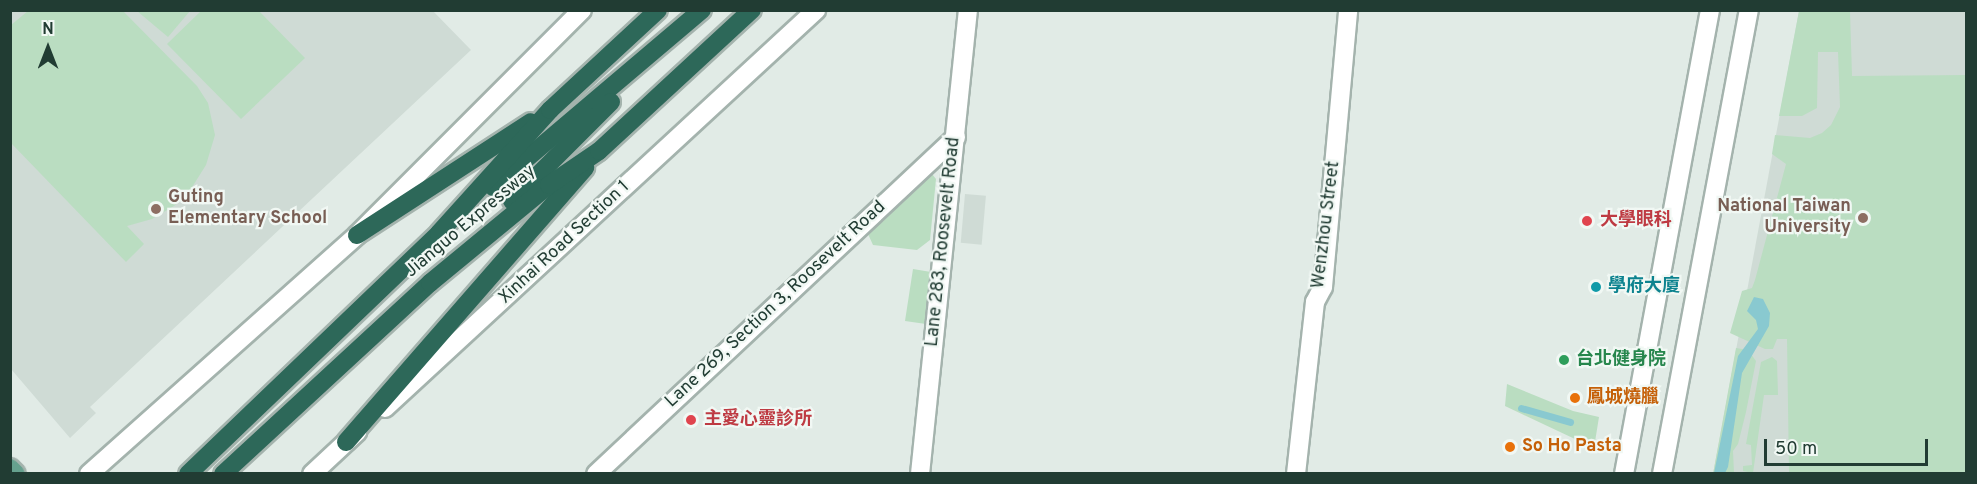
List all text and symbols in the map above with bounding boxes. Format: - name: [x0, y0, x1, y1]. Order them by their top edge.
- north arrow: [18, 18, 78, 78]
- text: N: [42, 20, 54, 40]
- street label: Lane 283, Roosevelt Road: [922, 136, 966, 348]
- street label: Wenzhou Street: [1308, 160, 1346, 290]
- street label: Jianguo Expressway: [401, 161, 541, 283]
- street label: Xinhai Road Section 1: [495, 177, 635, 309]
- place label: Guting Elementary School: [168, 188, 327, 230]
- street label: Lane 269, Section 3, Roosevelt Road: [661, 197, 891, 413]
- place label: National Taiwan University: [1717, 197, 1851, 240]
- marker: Guting Elementary School: [149, 202, 163, 216]
- place label: 大學眼科: [1600, 210, 1672, 232]
- marker: National Taiwan University: [1856, 211, 1870, 225]
- marker: 大學眼科: [1578, 212, 1596, 230]
- place label: 學府大廈: [1608, 276, 1680, 298]
- marker: 學府大廈: [1589, 280, 1603, 294]
- place label: 台北健身院: [1576, 349, 1666, 371]
- marker: 台北健身院: [1557, 353, 1571, 367]
- place label: 鳳城燒臘: [1587, 387, 1659, 409]
- marker: 鳳城燒臘: [1568, 391, 1582, 405]
- place label: 主愛心靈診所: [704, 409, 812, 431]
- marker: 主愛心靈診所: [682, 411, 700, 429]
- scale bar: [1767, 427, 1930, 465]
- place label: So Ho Pasta: [1522, 436, 1622, 458]
- text: 50 m: [1775, 438, 1817, 461]
- marker: So Ho Pasta: [1503, 440, 1517, 454]

